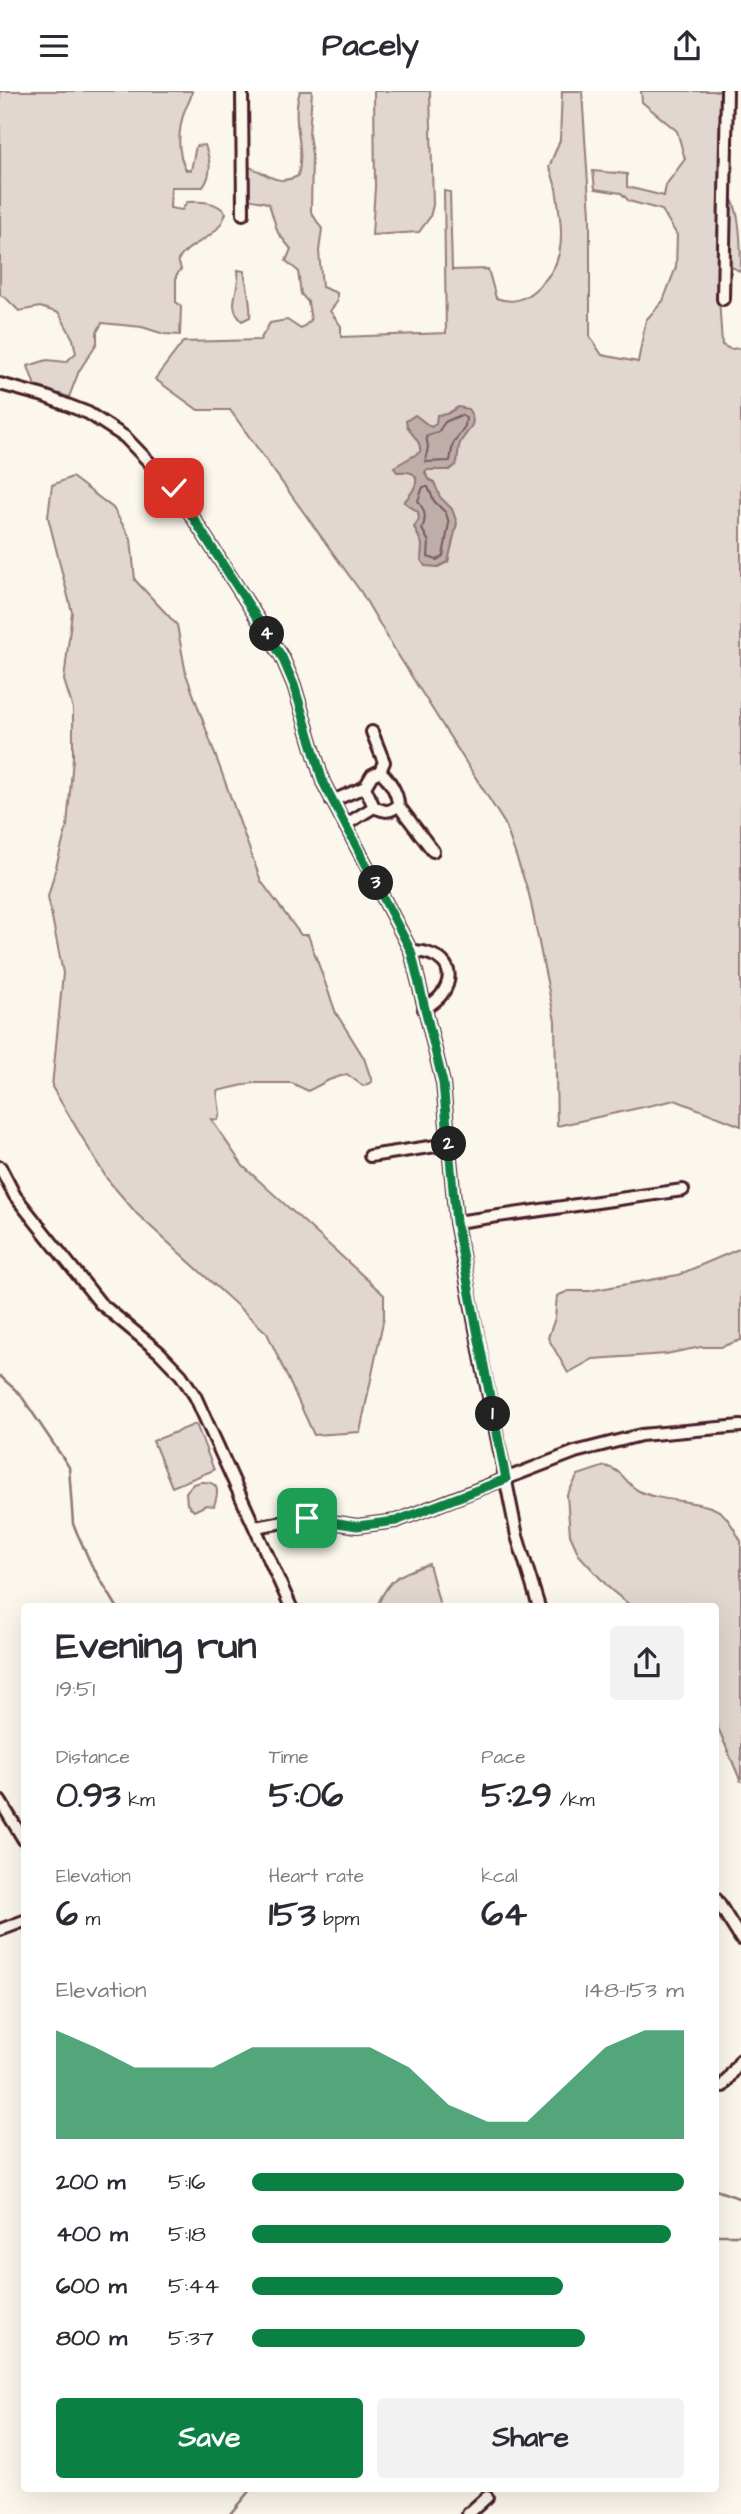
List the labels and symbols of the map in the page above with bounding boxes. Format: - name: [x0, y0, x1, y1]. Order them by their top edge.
- pin: [144, 458, 204, 518]
- pin: 4: [250, 617, 284, 651]
- pin: 3: [358, 865, 394, 901]
- pin: 2: [432, 1127, 466, 1161]
- pin: 1: [476, 1397, 510, 1431]
- pin: [277, 1488, 337, 1548]

